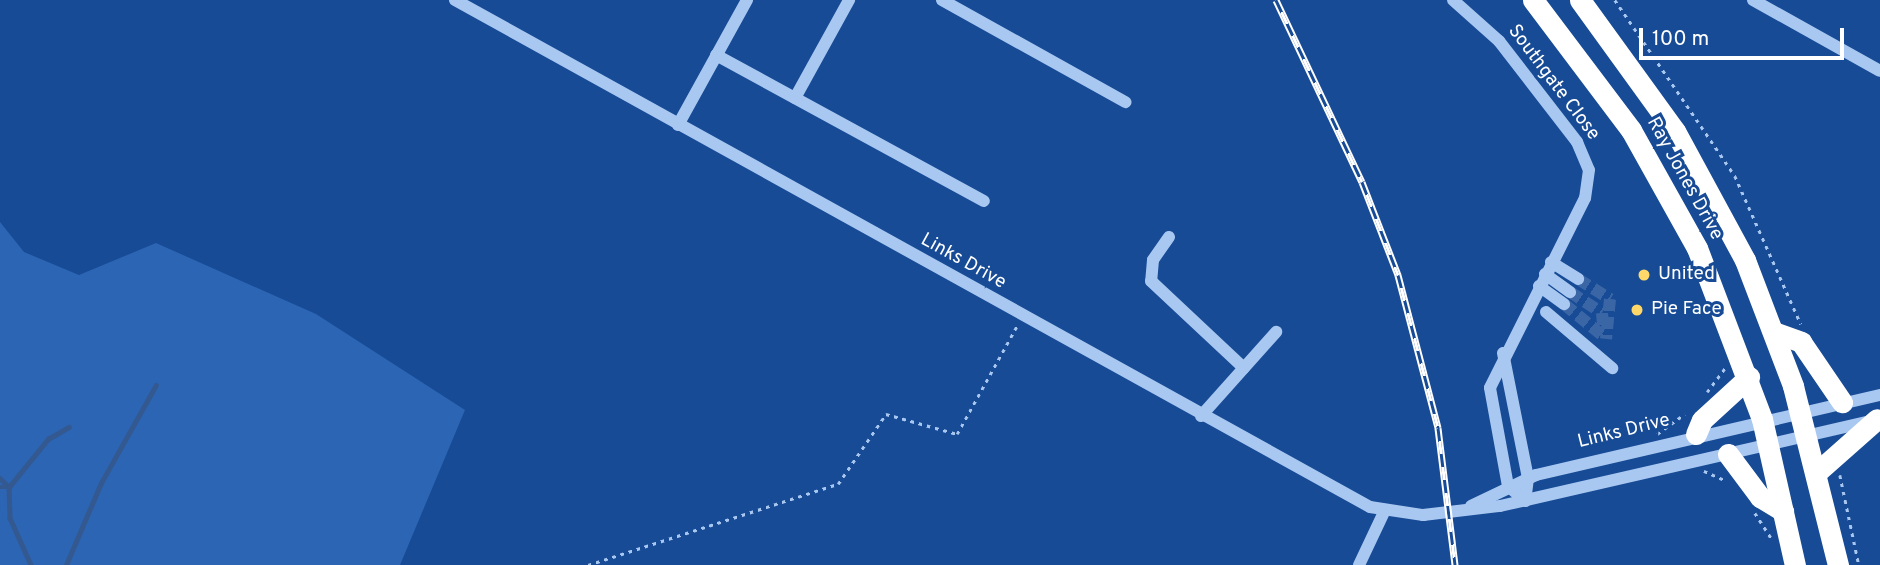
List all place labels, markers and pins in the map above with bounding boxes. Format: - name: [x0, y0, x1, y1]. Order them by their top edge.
- place label: United: [1658, 264, 1715, 286]
- marker: United: [1636, 267, 1652, 283]
- place label: Pie Face: [1651, 299, 1722, 321]
- marker: Pie Face: [1629, 302, 1645, 318]

